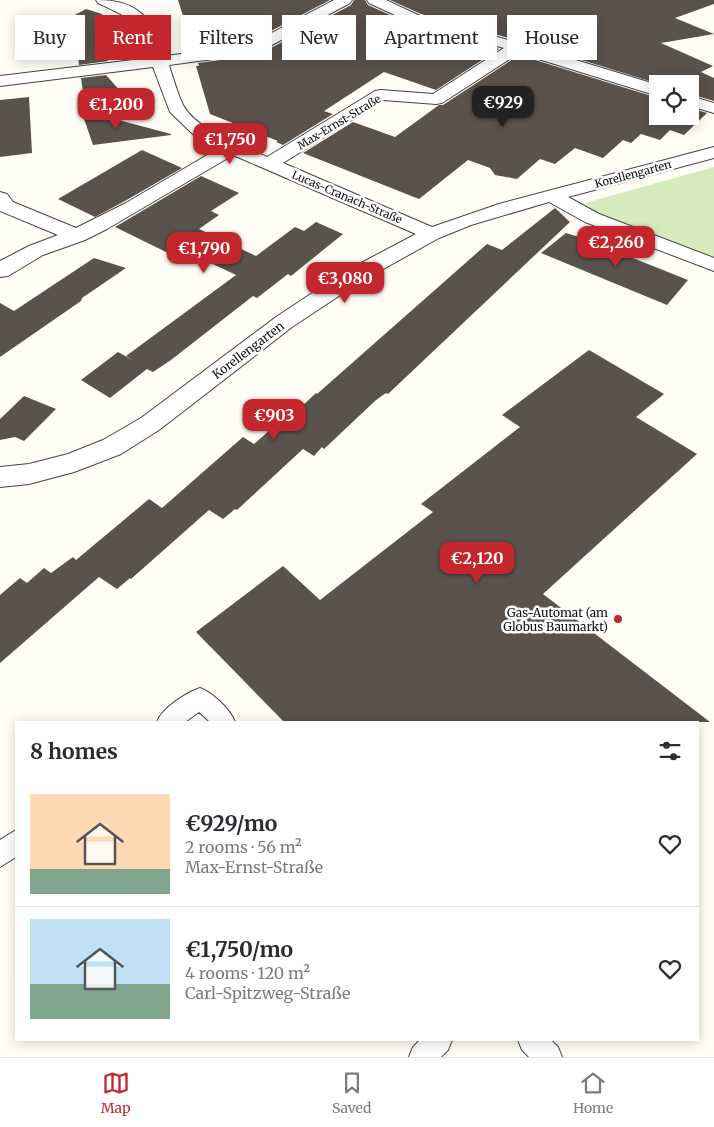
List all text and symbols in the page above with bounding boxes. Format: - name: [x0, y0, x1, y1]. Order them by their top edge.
- chip: Buy: [15, 15, 85, 60]
- chip: Rent: [95, 15, 171, 60]
- chip: Filters: [181, 15, 272, 60]
- chip: New: [282, 15, 356, 60]
- chip: Apartment: [366, 15, 497, 60]
- chip: House: [507, 15, 597, 60]
- map controls: [649, 75, 699, 125]
- button: locate: [649, 75, 699, 125]
- pin: €929: [473, 86, 533, 128]
- pin: €1,200: [75, 88, 157, 130]
- street label: Max-Ernst-Straße: [295, 91, 384, 152]
- text: €929: [483, 92, 523, 112]
- text: €1,200: [89, 94, 143, 114]
- pin: €1,750: [189, 122, 271, 165]
- text: €1,750: [204, 129, 256, 149]
- street label: Korellengarten: [593, 157, 674, 191]
- street label: Lucas-Cranach-Straße: [290, 167, 405, 227]
- pin: €2,260: [575, 226, 657, 268]
- pin: €1,790: [163, 232, 245, 274]
- text: €2,260: [588, 232, 644, 252]
- text: €1,790: [178, 238, 230, 258]
- pin: €3,080: [304, 262, 386, 304]
- text: €3,080: [317, 268, 373, 288]
- street label: Korellengarten: [209, 318, 287, 382]
- pin: €903: [244, 398, 304, 441]
- text: €903: [254, 405, 294, 425]
- pin: €2,120: [436, 542, 518, 584]
- text: €2,120: [451, 548, 503, 568]
- place label: Gas-Automat (am Globus Baumarkt): [503, 605, 608, 634]
- marker: Gas-Automat (am Globus Baumarkt): [612, 613, 624, 625]
- icon: filters: [656, 737, 684, 765]
- text: 8 homes: [30, 738, 118, 765]
- text: €929/mo: [185, 810, 277, 837]
- icon: home: [70, 814, 130, 874]
- icon: heart: [656, 830, 684, 858]
- text: 2 rooms · 56 m²: [185, 837, 302, 857]
- text: Max-Ernst-Straße: [185, 857, 323, 877]
- text: €1,750/mo: [185, 936, 293, 963]
- icon: home: [70, 939, 130, 999]
- icon: heart: [656, 955, 684, 983]
- text: 4 rooms · 120 m²: [185, 963, 310, 983]
- text: Carl-Spitzweg-Straße: [185, 983, 350, 1003]
- tab: Map: [101, 1069, 131, 1117]
- tab: Saved: [332, 1069, 372, 1117]
- tab: Home: [573, 1069, 613, 1117]

